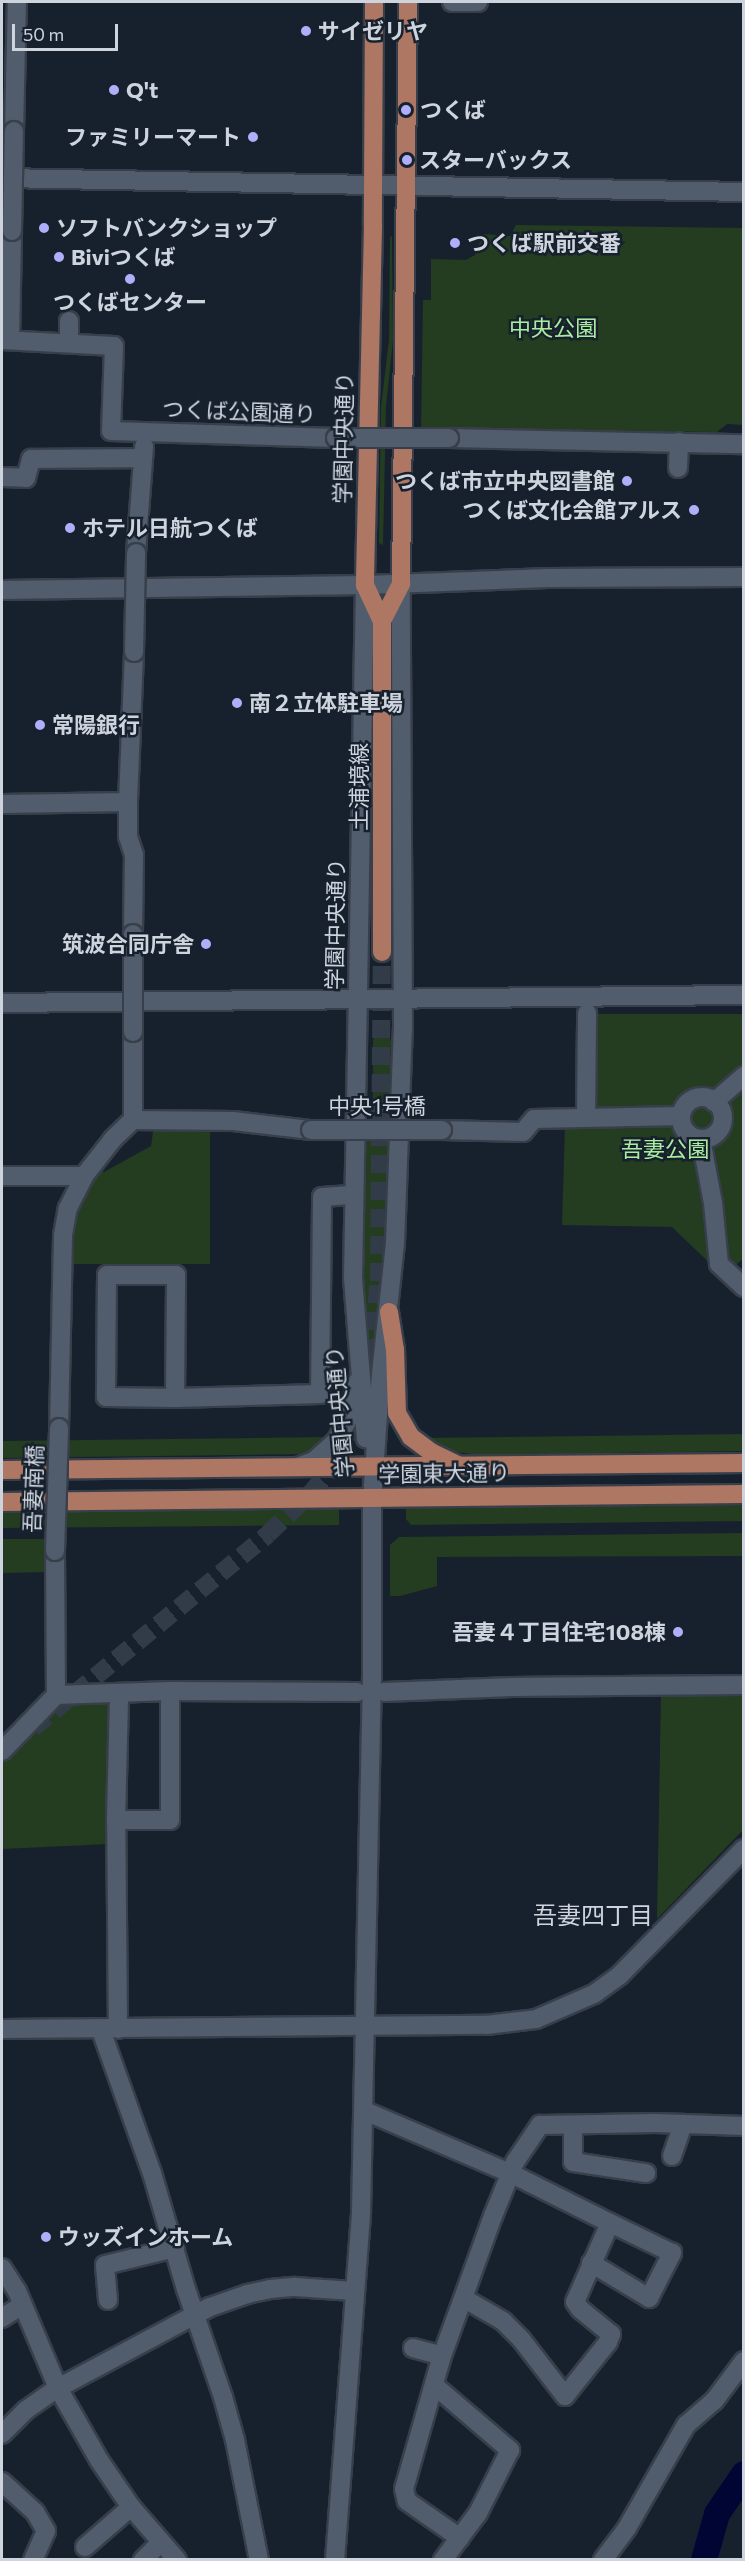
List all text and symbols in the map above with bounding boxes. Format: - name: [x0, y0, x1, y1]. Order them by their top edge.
- scale bar: [15, 12, 122, 50]
- place label: サイゼリヤ: [318, 18, 428, 44]
- text: 50 m: [23, 23, 64, 45]
- marker: サイゼリヤ: [299, 24, 313, 38]
- place label: Q't: [126, 77, 158, 103]
- marker: Q't: [107, 83, 121, 97]
- place label: つくば: [420, 97, 486, 123]
- marker: つくば: [397, 101, 415, 119]
- place label: ファミリーマート: [65, 124, 241, 150]
- marker: ファミリーマート: [246, 130, 260, 144]
- place label: スターバックス: [419, 147, 573, 173]
- marker: スターバックス: [400, 153, 414, 167]
- place label: ソフトバンクショップ: [56, 215, 276, 241]
- marker: ソフトバンクショップ: [37, 221, 51, 235]
- place label: つくば駅前交番: [467, 230, 621, 256]
- marker: つくば駅前交番: [448, 236, 462, 250]
- place label: Biviつくば: [71, 244, 176, 270]
- marker: Biviつくば: [52, 250, 66, 264]
- marker: つくばセンター: [123, 272, 137, 286]
- place label: つくばセンター: [53, 289, 207, 315]
- park label: 中央公園: [509, 315, 597, 341]
- street label: 学園中央通り: [329, 372, 357, 504]
- street label: つくば公園通り: [162, 395, 316, 427]
- place label: つくば市立中央図書館: [395, 468, 615, 494]
- marker: つくば市立中央図書館: [620, 474, 634, 488]
- place label: つくば文化会館アルス: [462, 497, 682, 523]
- marker: つくば文化会館アルス: [687, 503, 701, 517]
- place label: ホテル日航つくば: [82, 515, 258, 541]
- marker: ホテル日航つくば: [63, 521, 77, 535]
- place label: 南２立体駐車場: [249, 690, 403, 716]
- marker: 南２立体駐車場: [230, 696, 244, 710]
- place label: 常陽銀行: [52, 712, 140, 738]
- marker: 常陽銀行: [33, 718, 47, 732]
- street label: 土浦境線: [346, 743, 372, 831]
- street label: 学園中央通り: [321, 858, 349, 990]
- place label: 筑波合同庁舎: [62, 931, 194, 957]
- marker: 筑波合同庁舎: [199, 937, 213, 951]
- street label: 中央1号橋: [328, 1093, 426, 1119]
- park label: 吾妻公園: [621, 1136, 709, 1162]
- street label: 学園中央通り: [320, 1345, 358, 1479]
- street label: 吾妻南橋: [18, 1445, 48, 1533]
- street label: 学園東大通り: [378, 1459, 510, 1487]
- place label: 吾妻４丁目住宅108棟: [452, 1619, 666, 1645]
- marker: 吾妻４丁目住宅108棟: [671, 1625, 685, 1639]
- district label: 吾妻四丁目: [533, 1901, 653, 1929]
- place label: ウッズインホーム: [58, 2224, 234, 2250]
- marker: ウッズインホーム: [39, 2230, 53, 2244]

